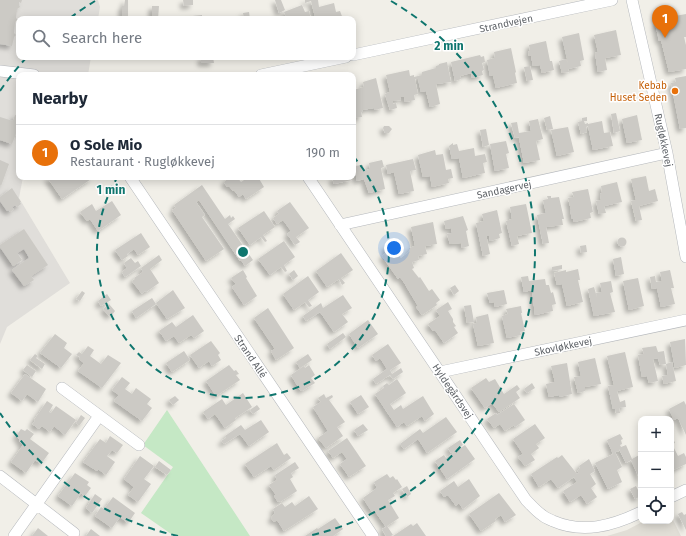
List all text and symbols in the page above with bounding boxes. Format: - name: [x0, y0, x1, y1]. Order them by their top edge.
- pin: 1: [652, 5, 678, 38]
- street label: Strandvejen: [478, 12, 534, 35]
- search box: [16, 16, 356, 60]
- icon: search: [30, 27, 52, 49]
- text: Search here: [62, 29, 142, 47]
- text: 2 min: [434, 39, 464, 53]
- place label: Kebab Huset Seden: [610, 80, 667, 104]
- marker: Kebab Huset Seden: [670, 86, 680, 96]
- text: Nearby: [32, 88, 87, 109]
- street label: Rugløkkevej: [651, 112, 675, 168]
- text: O Sole Mio: [70, 136, 142, 154]
- text: 1: [42, 145, 48, 160]
- text: 190 m: [306, 145, 340, 160]
- text: Restaurant · Rugløkkevej: [70, 154, 215, 169]
- street label: Sandagervej: [476, 178, 533, 202]
- text: 1 min: [97, 183, 125, 197]
- your location: [384, 238, 404, 258]
- centre of rings: [236, 245, 250, 259]
- street label: Strand Allé: [231, 333, 269, 380]
- street label: Skovløkkevej: [533, 335, 593, 359]
- street label: Hyldegårdsvej: [429, 361, 476, 421]
- map controls: [638, 416, 674, 524]
- button: +: [638, 416, 674, 452]
- button: −: [638, 452, 674, 488]
- button: locate: [638, 488, 674, 524]

